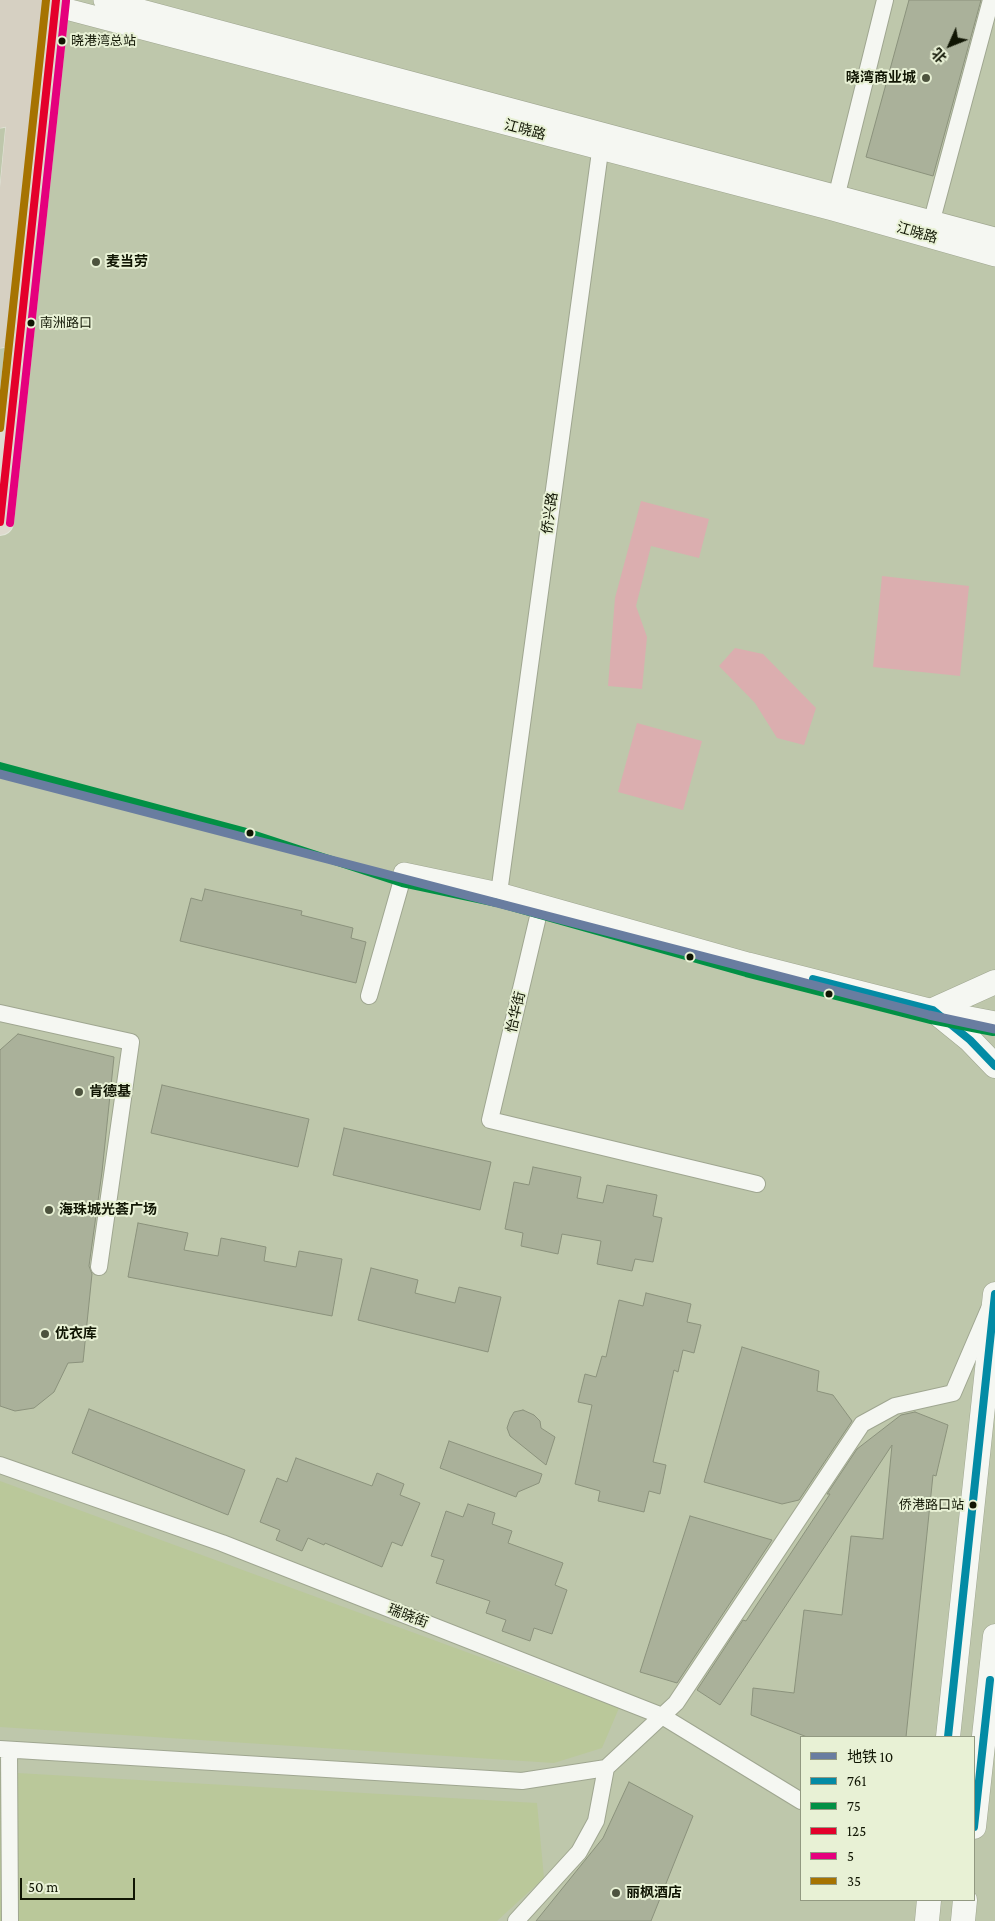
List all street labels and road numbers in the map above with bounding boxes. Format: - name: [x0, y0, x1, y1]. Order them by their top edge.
- street label: 江晓路: [503, 116, 547, 144]
- street label: 江晓路: [894, 219, 940, 247]
- street label: 侨兴路: [539, 491, 561, 535]
- street label: 怡华街: [503, 990, 529, 1034]
- street label: 瑞晓街: [385, 1601, 431, 1631]

